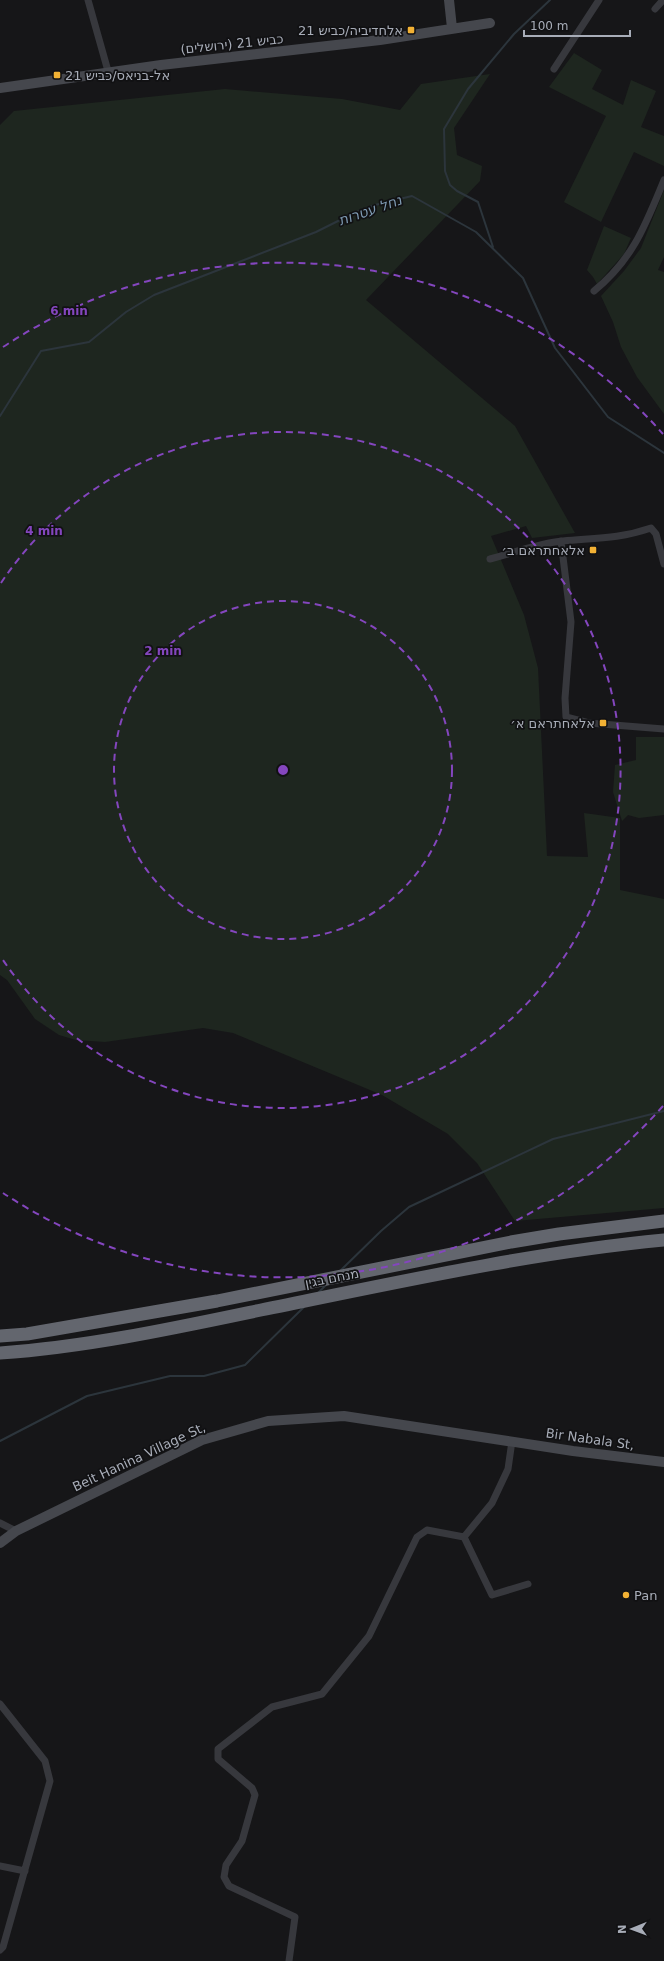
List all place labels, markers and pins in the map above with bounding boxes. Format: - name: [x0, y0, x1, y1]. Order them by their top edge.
- place label: אלחדיביה/כביש 21: [298, 23, 403, 38]
- marker: אלחדיביה/כביש 21: [406, 25, 416, 35]
- place label: אל-בניאס/כביש 21: [65, 68, 170, 83]
- marker: אל-בניאס/כביש 21: [52, 70, 62, 80]
- place label: אלאחתראם ב׳: [501, 543, 585, 558]
- marker: אלאחתראם ב׳: [588, 545, 598, 555]
- place label: אלאחתראם א׳: [510, 716, 595, 731]
- marker: אלאחתראם א׳: [598, 718, 608, 728]
- centre of rings: [276, 763, 290, 777]
- place label: Pan: [634, 1588, 657, 1603]
- marker: Pan: [621, 1590, 631, 1600]

